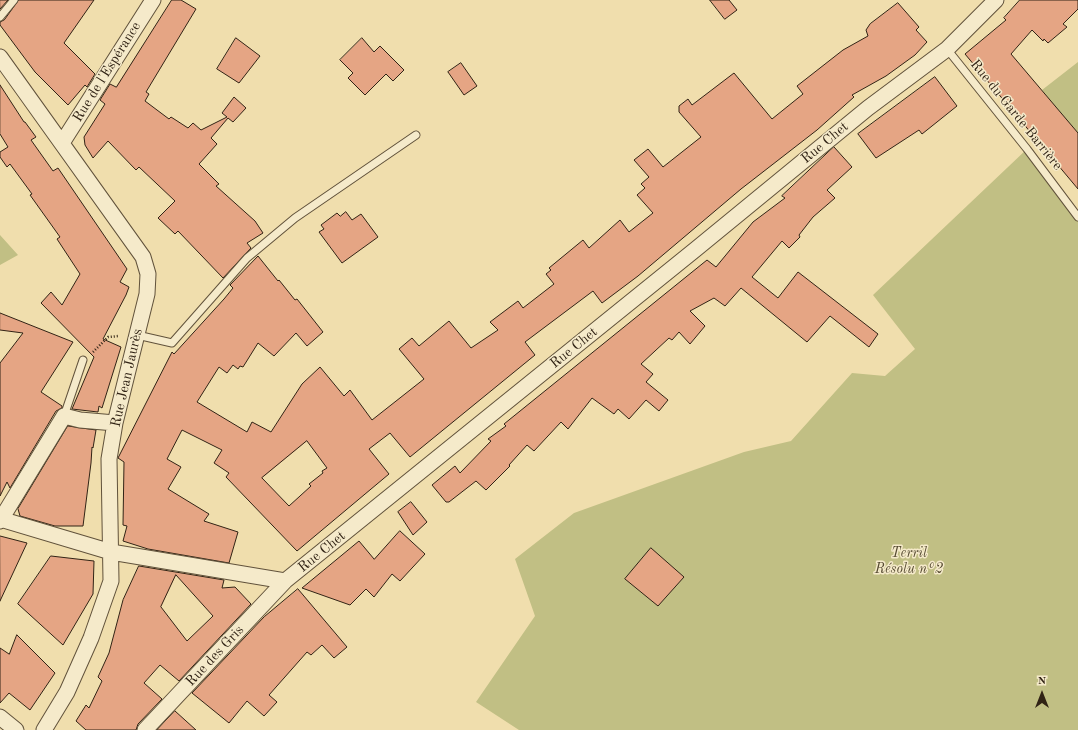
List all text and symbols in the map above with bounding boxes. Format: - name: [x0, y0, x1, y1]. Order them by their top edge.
- street label: Rue de l'Espérance: [69, 19, 145, 125]
- street label: Rue du Garde Barrière: [966, 56, 1066, 174]
- street label: Rue Chet: [798, 119, 852, 167]
- street label: Rue Chet: [547, 324, 601, 372]
- street label: Rue Jean Jaurès: [108, 327, 146, 429]
- street label: Rue Chet: [295, 528, 349, 576]
- park label: Terril Résolu n°2: [875, 545, 943, 578]
- street label: Rue des Gris: [183, 622, 247, 690]
- north arrow: [1022, 674, 1062, 714]
- text: N: [1038, 676, 1046, 687]

